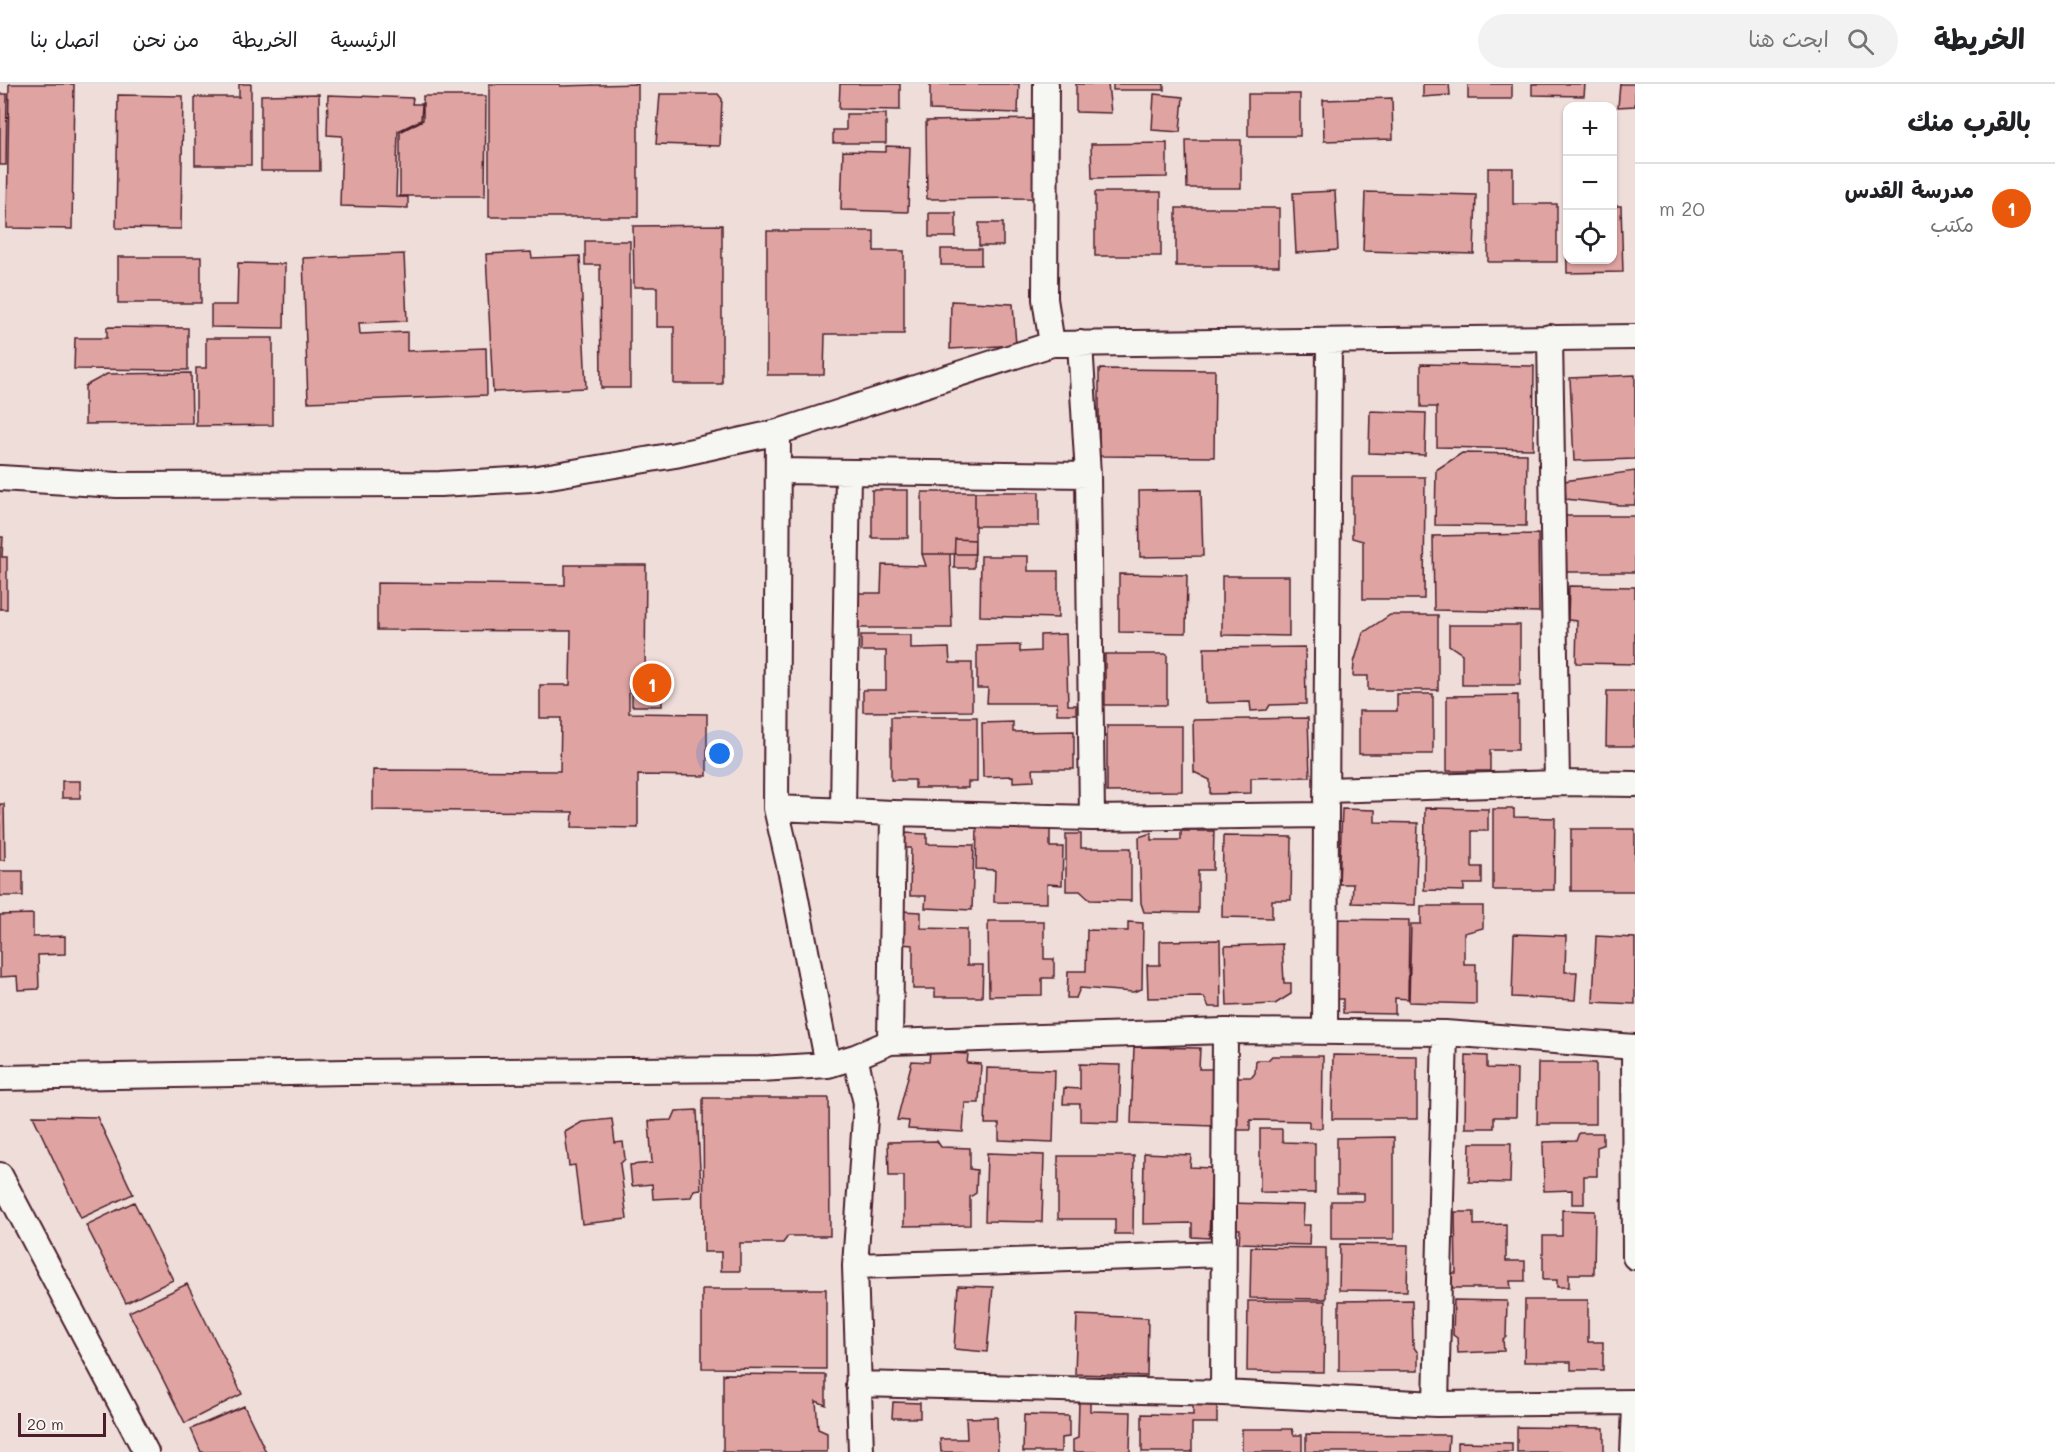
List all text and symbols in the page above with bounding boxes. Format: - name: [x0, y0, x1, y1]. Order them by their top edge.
- search box: [1478, 14, 1898, 68]
- text: الخريطة: [1934, 20, 2025, 56]
- text: ابحث هنا: [1748, 24, 1829, 53]
- text: اتصل بنا: [30, 25, 100, 52]
- text: من نحن: [133, 25, 199, 52]
- text: الخريطة: [232, 25, 298, 52]
- text: الرئيسية: [331, 25, 397, 52]
- icon: search: [1844, 25, 1877, 58]
- map controls: [1563, 102, 1617, 264]
- button: +: [1563, 102, 1617, 156]
- text: بالقرب منك: [1908, 104, 2031, 138]
- button: −: [1563, 156, 1617, 210]
- text: مدرسة القدس: [1845, 175, 1974, 204]
- text: 20 m: [1659, 195, 1705, 221]
- text: 1: [2007, 195, 2016, 221]
- button: locate: [1563, 210, 1617, 264]
- text: مكتب: [1930, 211, 1974, 237]
- pin: 1: [632, 660, 672, 706]
- your location: [705, 739, 734, 768]
- scale bar: [18, 1410, 106, 1438]
- text: 20 m: [27, 1413, 64, 1434]

